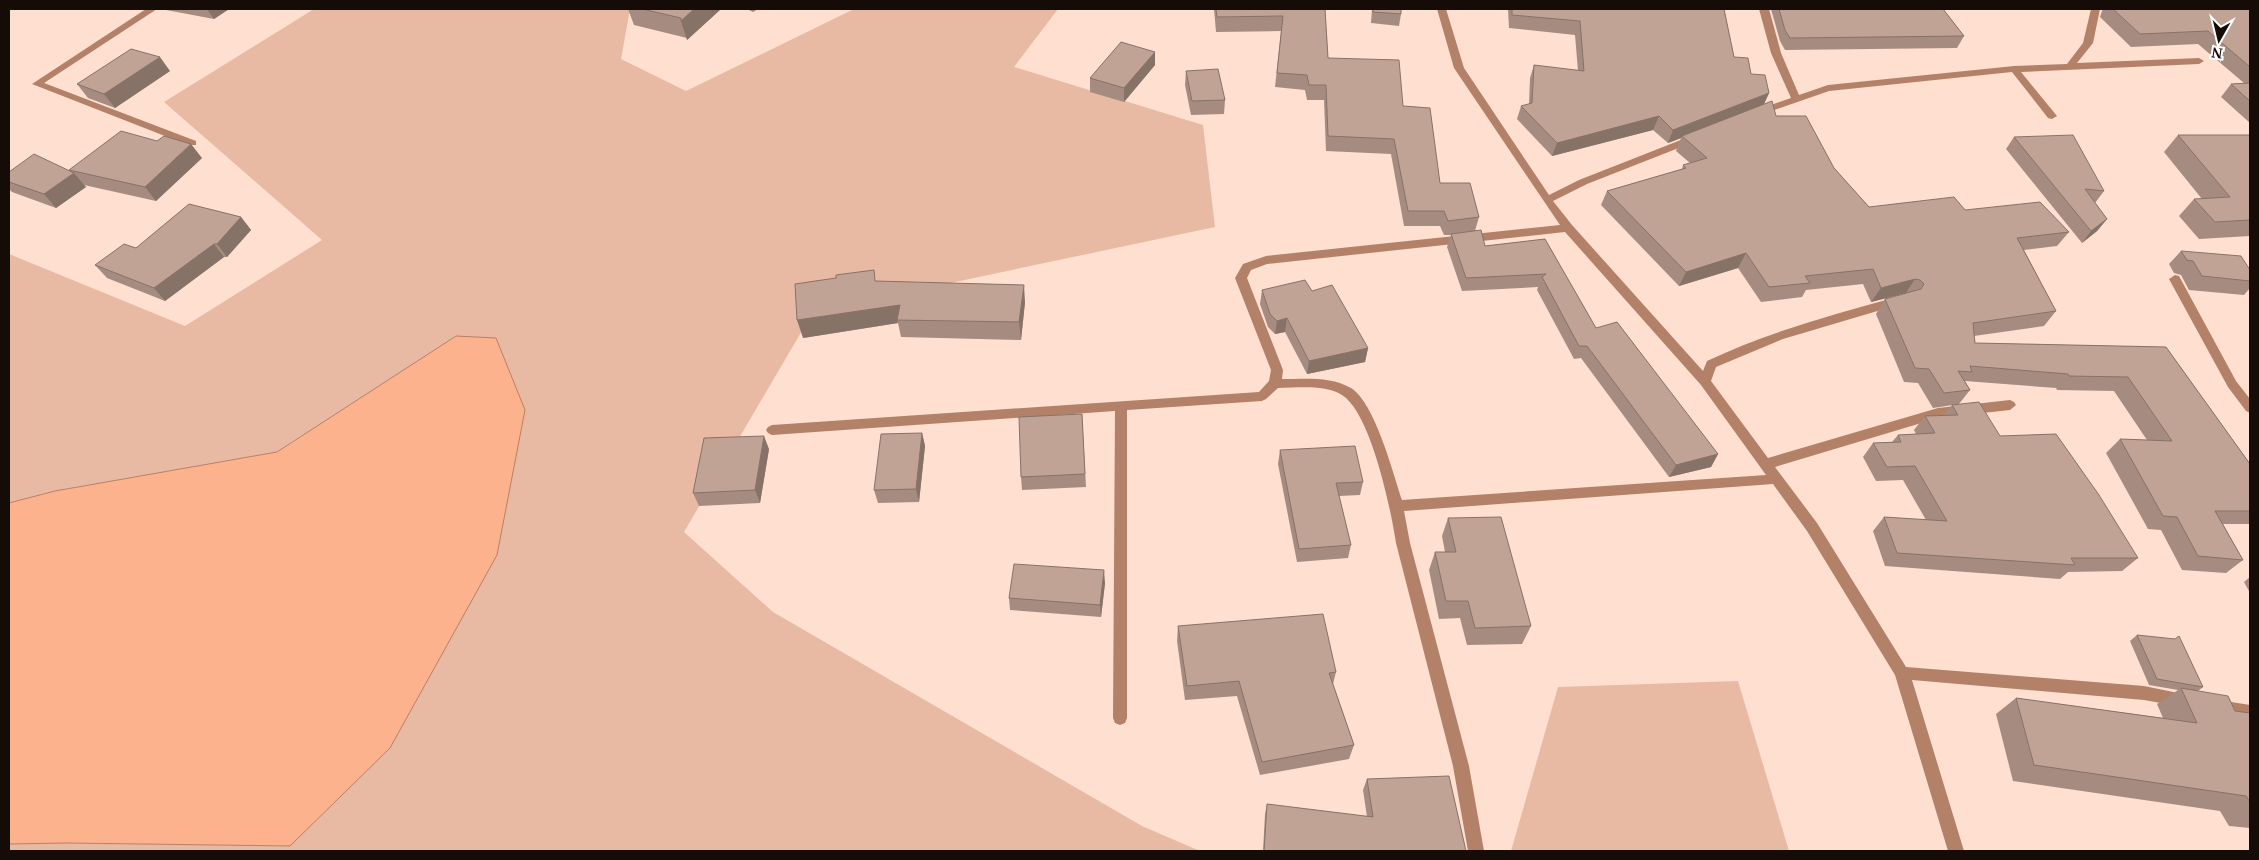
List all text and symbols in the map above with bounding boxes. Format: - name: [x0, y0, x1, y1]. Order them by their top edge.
- north arrow: [2194, 15, 2244, 65]
- text: N: [2210, 43, 2224, 64]

